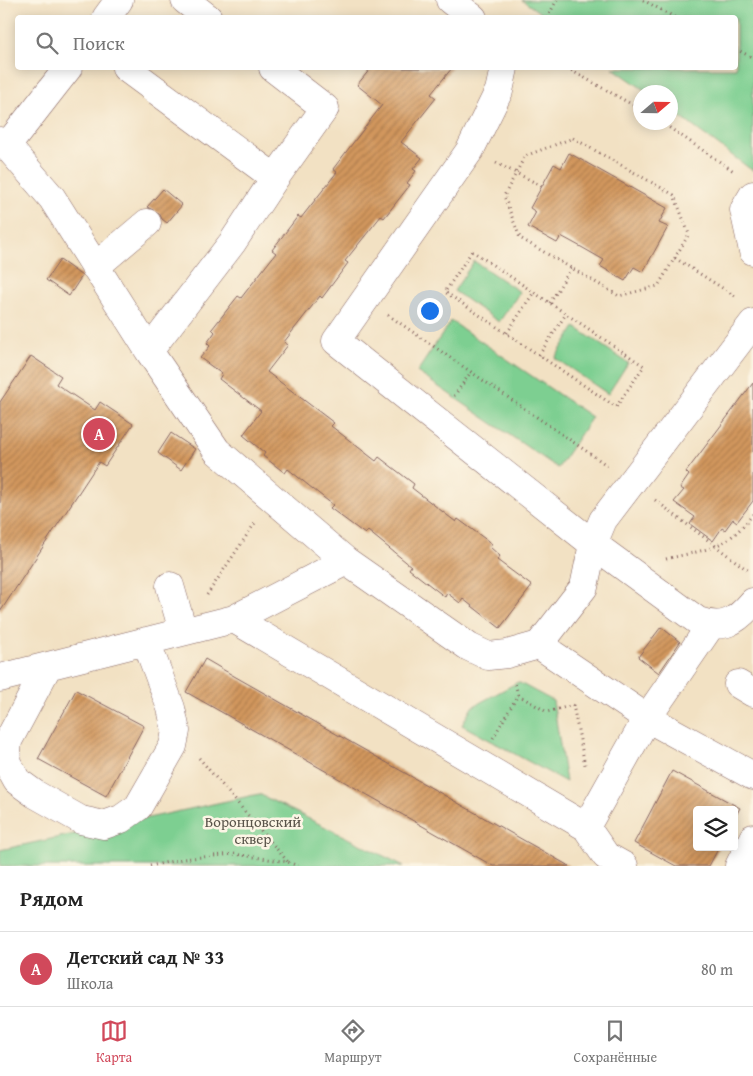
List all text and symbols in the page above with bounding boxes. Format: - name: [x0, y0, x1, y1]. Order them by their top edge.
- search box: [15, 15, 738, 70]
- icon: search: [33, 29, 61, 57]
- text: Поиск: [73, 29, 125, 57]
- north arrow: [633, 85, 678, 130]
- your location: [417, 298, 443, 324]
- pin: A: [83, 415, 115, 453]
- map controls: [693, 806, 738, 851]
- button: layers: [693, 806, 738, 851]
- park label: Воронцовский сквер: [205, 811, 301, 849]
- text: Рядом: [20, 883, 83, 914]
- text: Детский сад № 33: [67, 943, 224, 971]
- text: A: [31, 957, 41, 981]
- text: 80 m: [701, 957, 733, 981]
- text: Школа: [67, 971, 113, 995]
- tab: Карта: [96, 1017, 132, 1067]
- tab: Маршрут: [324, 1017, 382, 1067]
- tab: Сохранённые: [574, 1017, 657, 1067]

